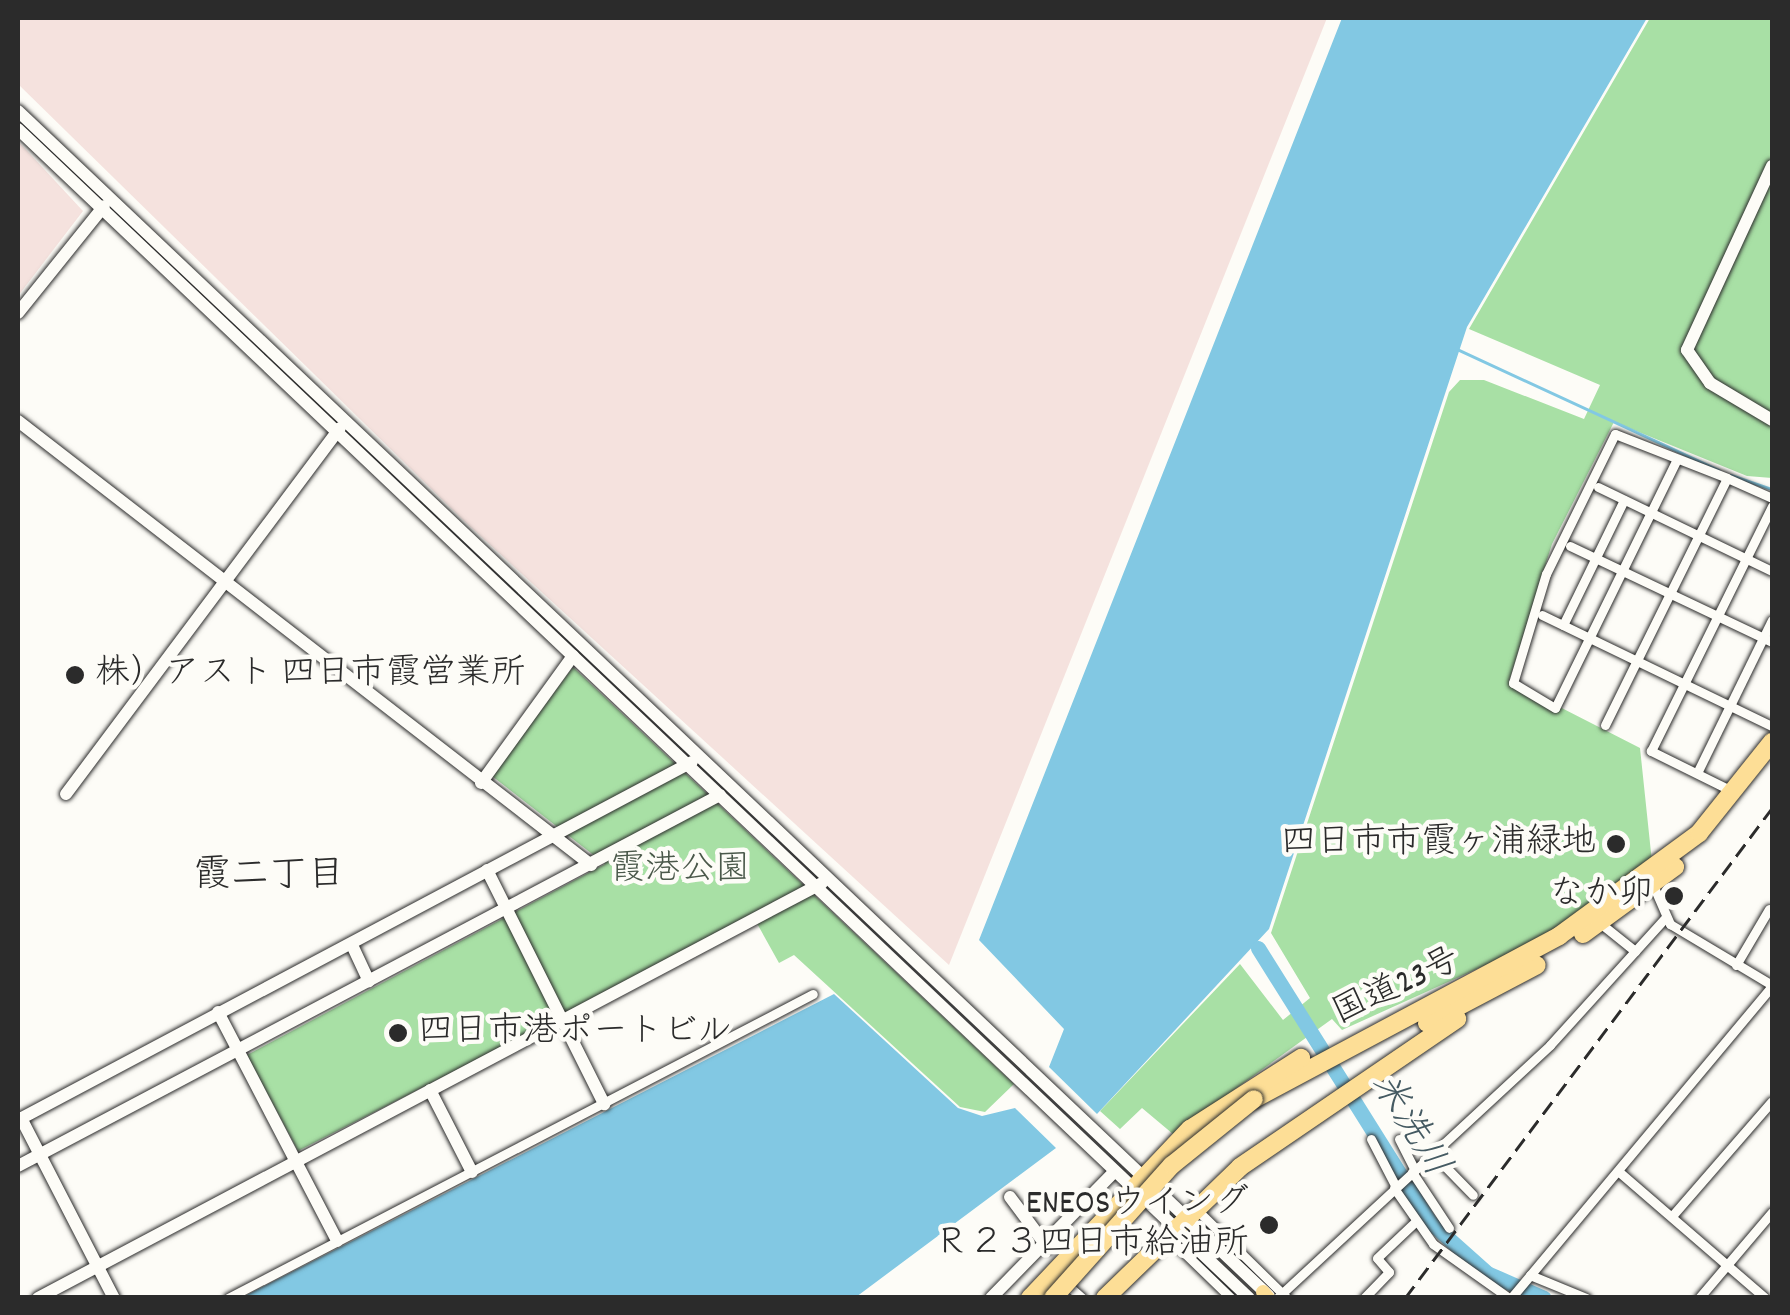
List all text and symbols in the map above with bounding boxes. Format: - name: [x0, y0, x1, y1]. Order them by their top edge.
- place label: 株）アスト 四日市霞営業所: [95, 654, 523, 696]
- marker: 株）アスト 四日市霞営業所: [64, 664, 86, 686]
- place label: 四日市市霞ヶ浦緑地: [1281, 823, 1596, 865]
- marker: 四日市市霞ヶ浦緑地: [1605, 833, 1627, 855]
- park label: 霞港公園: [610, 850, 750, 892]
- district label: 霞二丁目: [193, 855, 345, 901]
- place label: なか卯: [1549, 875, 1654, 917]
- marker: なか卯: [1663, 885, 1685, 907]
- street label: 国道23号: [1327, 940, 1467, 1036]
- place label: 四日市港ポートビル: [418, 1012, 733, 1054]
- marker: 四日市港ポートビル: [387, 1022, 409, 1044]
- water label: 米洗川: [1358, 1066, 1458, 1186]
- place label: ENEOSウイング Ｒ２３四日市給油所: [934, 1184, 1249, 1266]
- marker: ENEOSウイング Ｒ２３四日市給油所: [1258, 1214, 1280, 1236]

